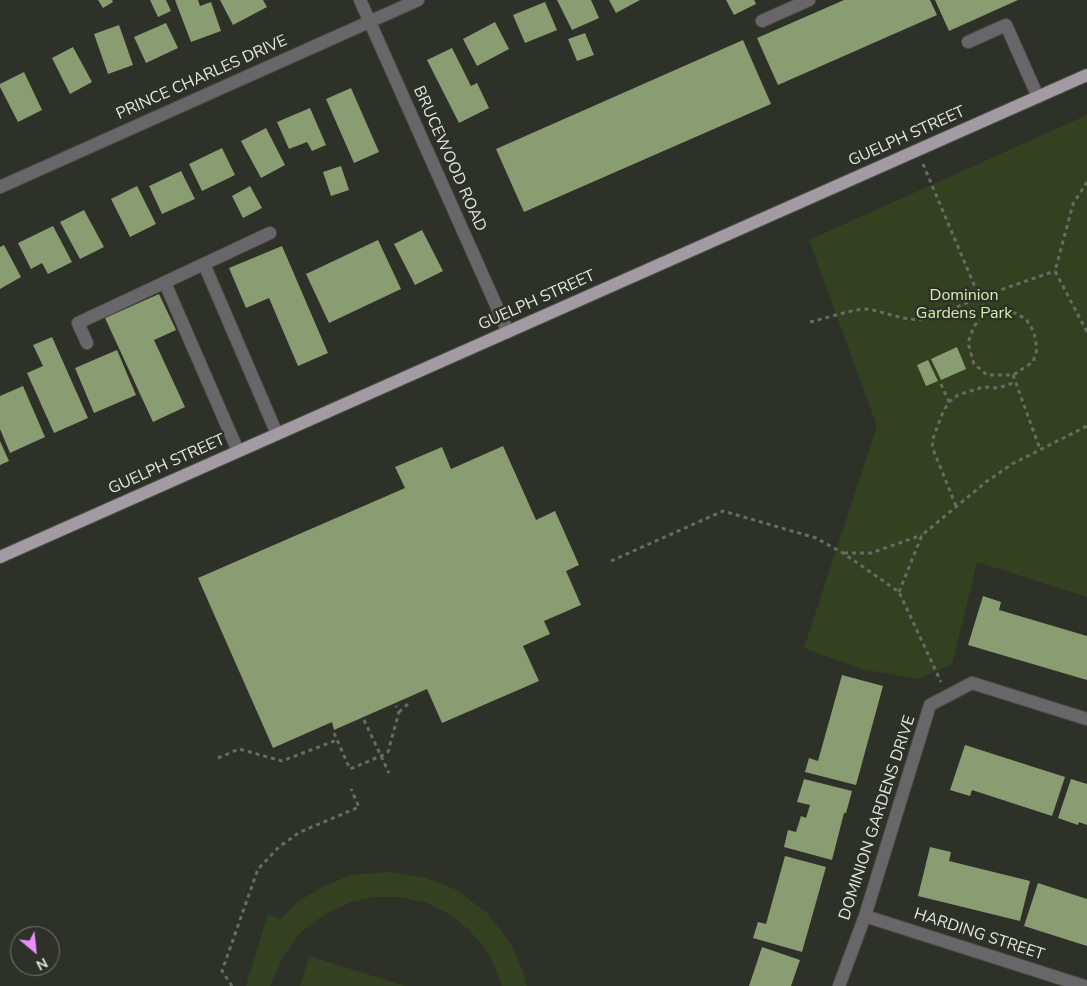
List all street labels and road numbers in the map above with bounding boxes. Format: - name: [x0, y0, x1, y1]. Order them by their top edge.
- street label: PRINCE CHARLES DRIVE: [114, 32, 290, 124]
- street label: BRUCEWOOD ROAD: [408, 83, 490, 235]
- street label: GUELPH STREET: [846, 103, 968, 171]
- street label: GUELPH STREET: [476, 267, 598, 335]
- street label: GUELPH STREET: [106, 431, 228, 499]
- street label: DOMINION GARDENS DRIVE: [836, 713, 920, 923]
- street label: HARDING STREET: [911, 905, 1047, 965]

